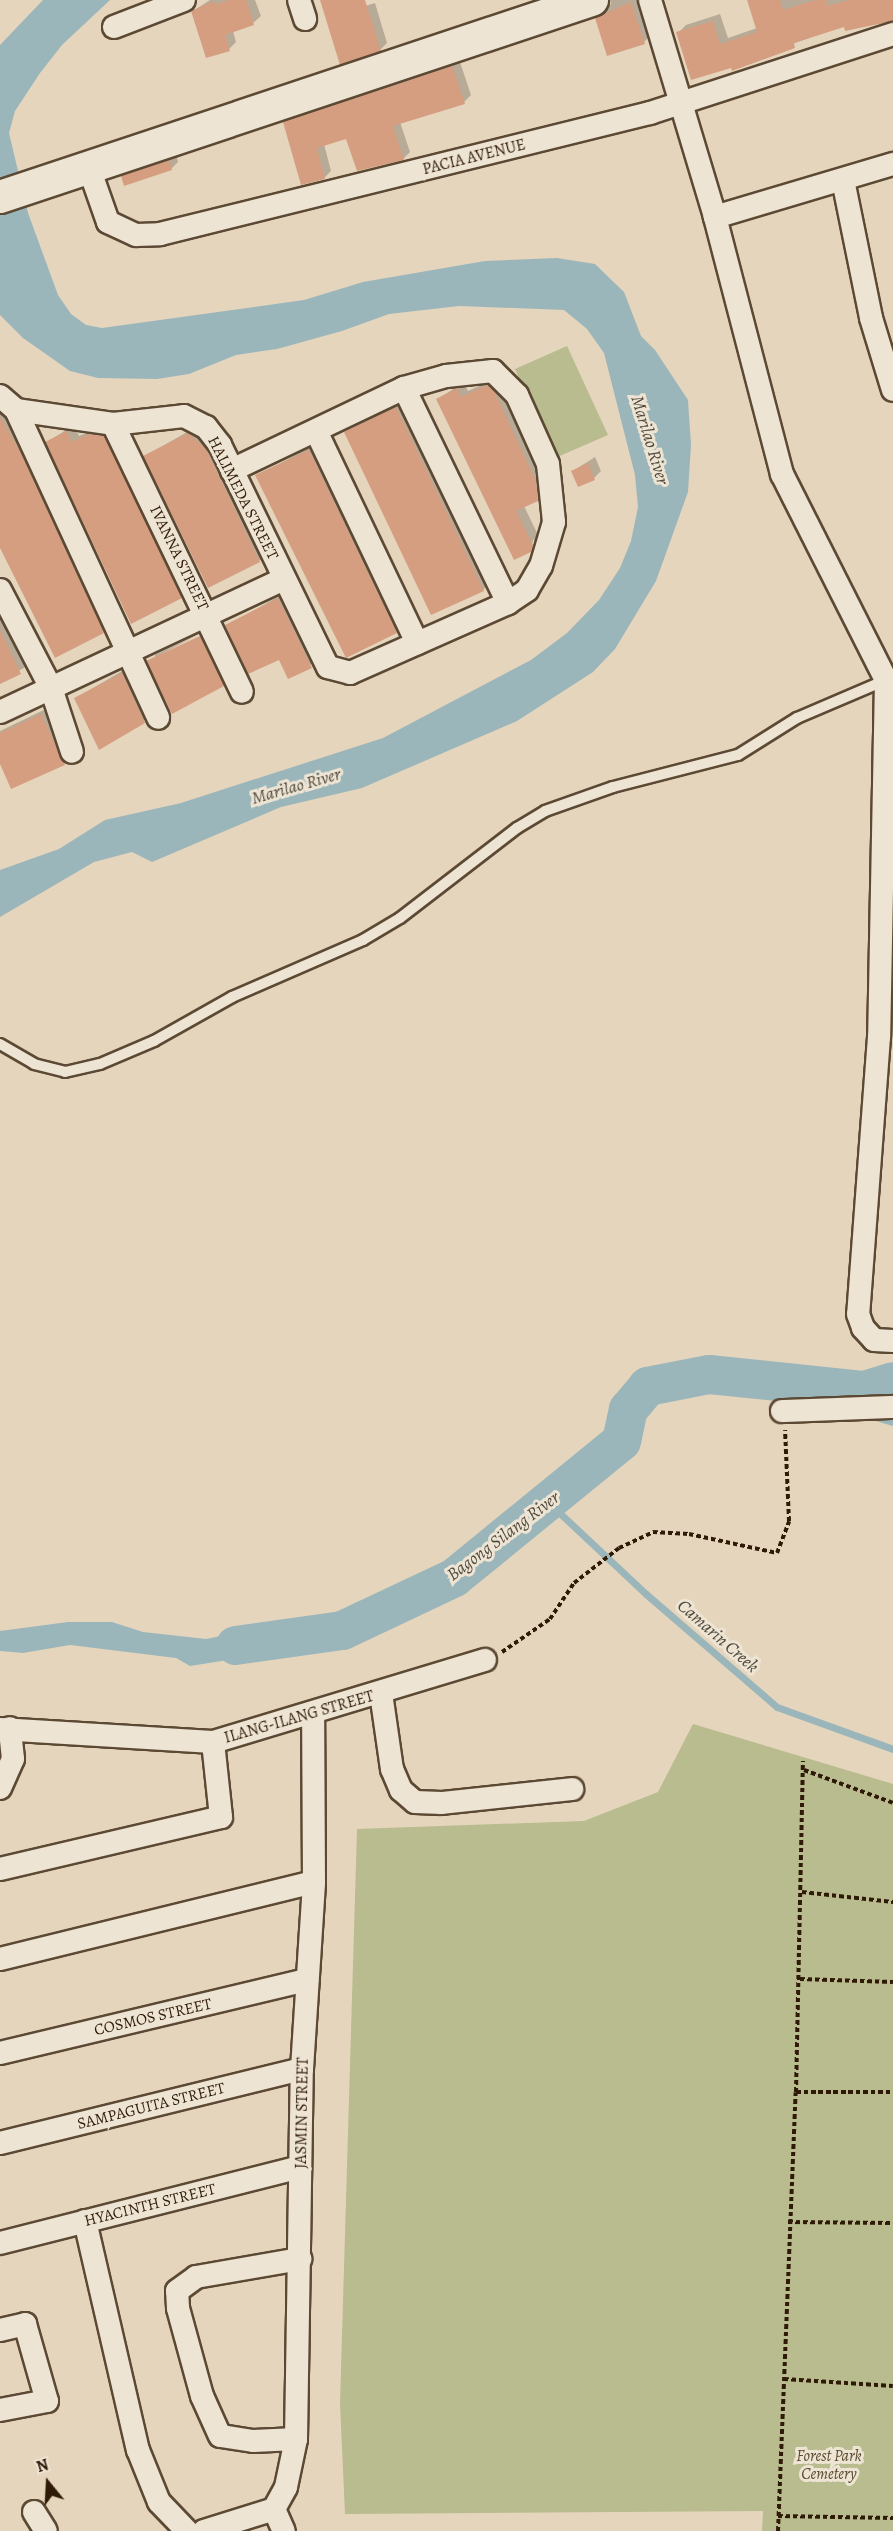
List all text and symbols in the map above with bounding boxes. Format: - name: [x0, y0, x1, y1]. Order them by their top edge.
- street label: PACIA AVENUE: [421, 135, 527, 179]
- water label: Marilao River: [626, 393, 674, 487]
- street label: HALIMEDA STREET: [204, 433, 282, 563]
- street label: IVANNA STREET: [145, 502, 213, 614]
- water label: Marilao River: [249, 763, 343, 809]
- water label: Bagong Silang River: [443, 1487, 563, 1585]
- water label: Camarin Creek: [673, 1595, 763, 1677]
- street label: ILANG-ILANG STREET: [222, 1686, 376, 1748]
- street label: COSMOS STREET: [92, 1994, 214, 2040]
- street label: JASMIN STREET: [291, 2057, 313, 2169]
- street label: SAMPAGUITA STREET: [75, 2078, 227, 2134]
- street label: HYACINTH STREET: [82, 2179, 218, 2231]
- park label: Forest Park Cemetery: [796, 2446, 862, 2484]
- north arrow: [18, 2453, 78, 2513]
- text: N: [33, 2454, 51, 2478]

